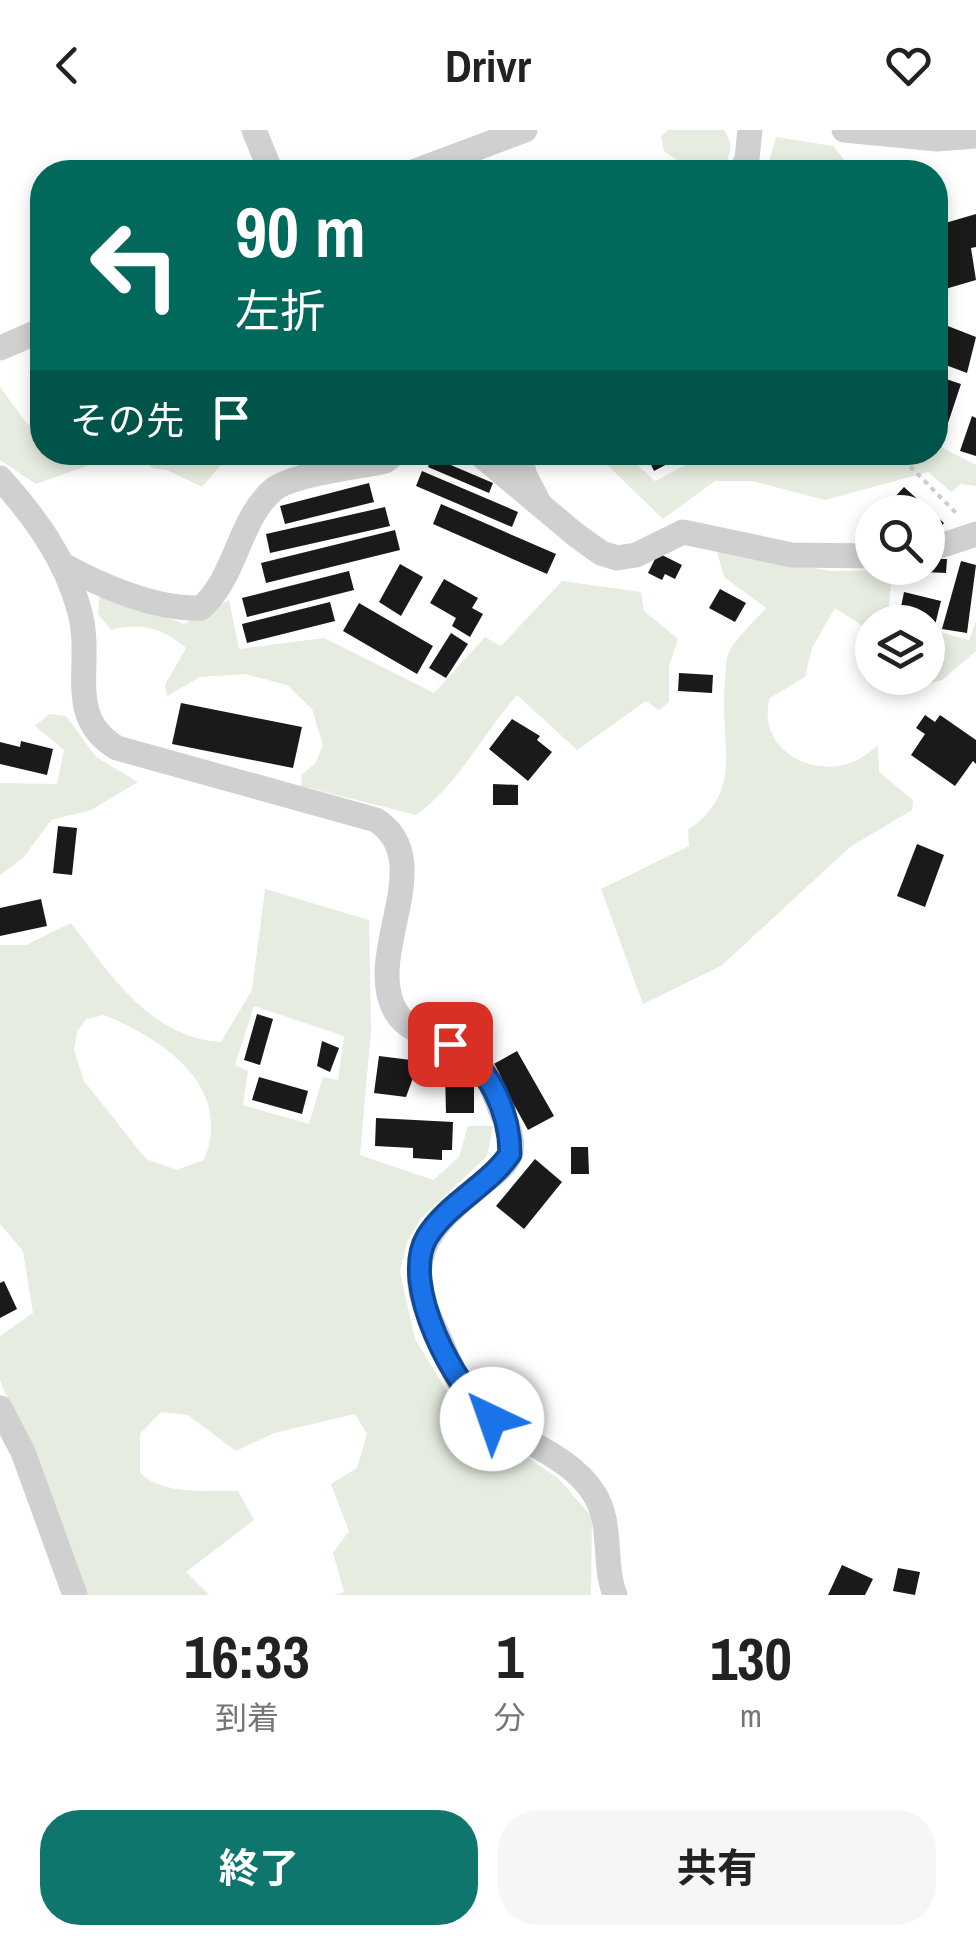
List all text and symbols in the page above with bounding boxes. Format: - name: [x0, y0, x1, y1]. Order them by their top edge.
- text: Drivr: [445, 35, 531, 96]
- icon: back: [40, 38, 95, 93]
- icon: heart: [881, 38, 936, 93]
- text: 90 m: [235, 185, 366, 279]
- icon: left: [70, 200, 200, 330]
- text: 左折: [235, 280, 325, 341]
- icon: arrive: [204, 390, 259, 445]
- text: その先: [70, 395, 184, 446]
- map controls: [855, 495, 945, 695]
- button: search: [855, 495, 945, 585]
- button: layers: [855, 605, 945, 695]
- pin: [408, 1002, 493, 1087]
- icon: arrive: [423, 1017, 478, 1072]
- position arrow: [440, 1367, 544, 1471]
- text: 16:33: [184, 1616, 310, 1697]
- text: 1: [496, 1616, 524, 1697]
- text: 130: [710, 1618, 792, 1699]
- text: m: [740, 1694, 762, 1737]
- text: 到着: [215, 1696, 279, 1739]
- text: 分: [494, 1696, 526, 1739]
- button: 終了: [40, 1810, 478, 1925]
- button: 共有: [498, 1810, 936, 1925]

